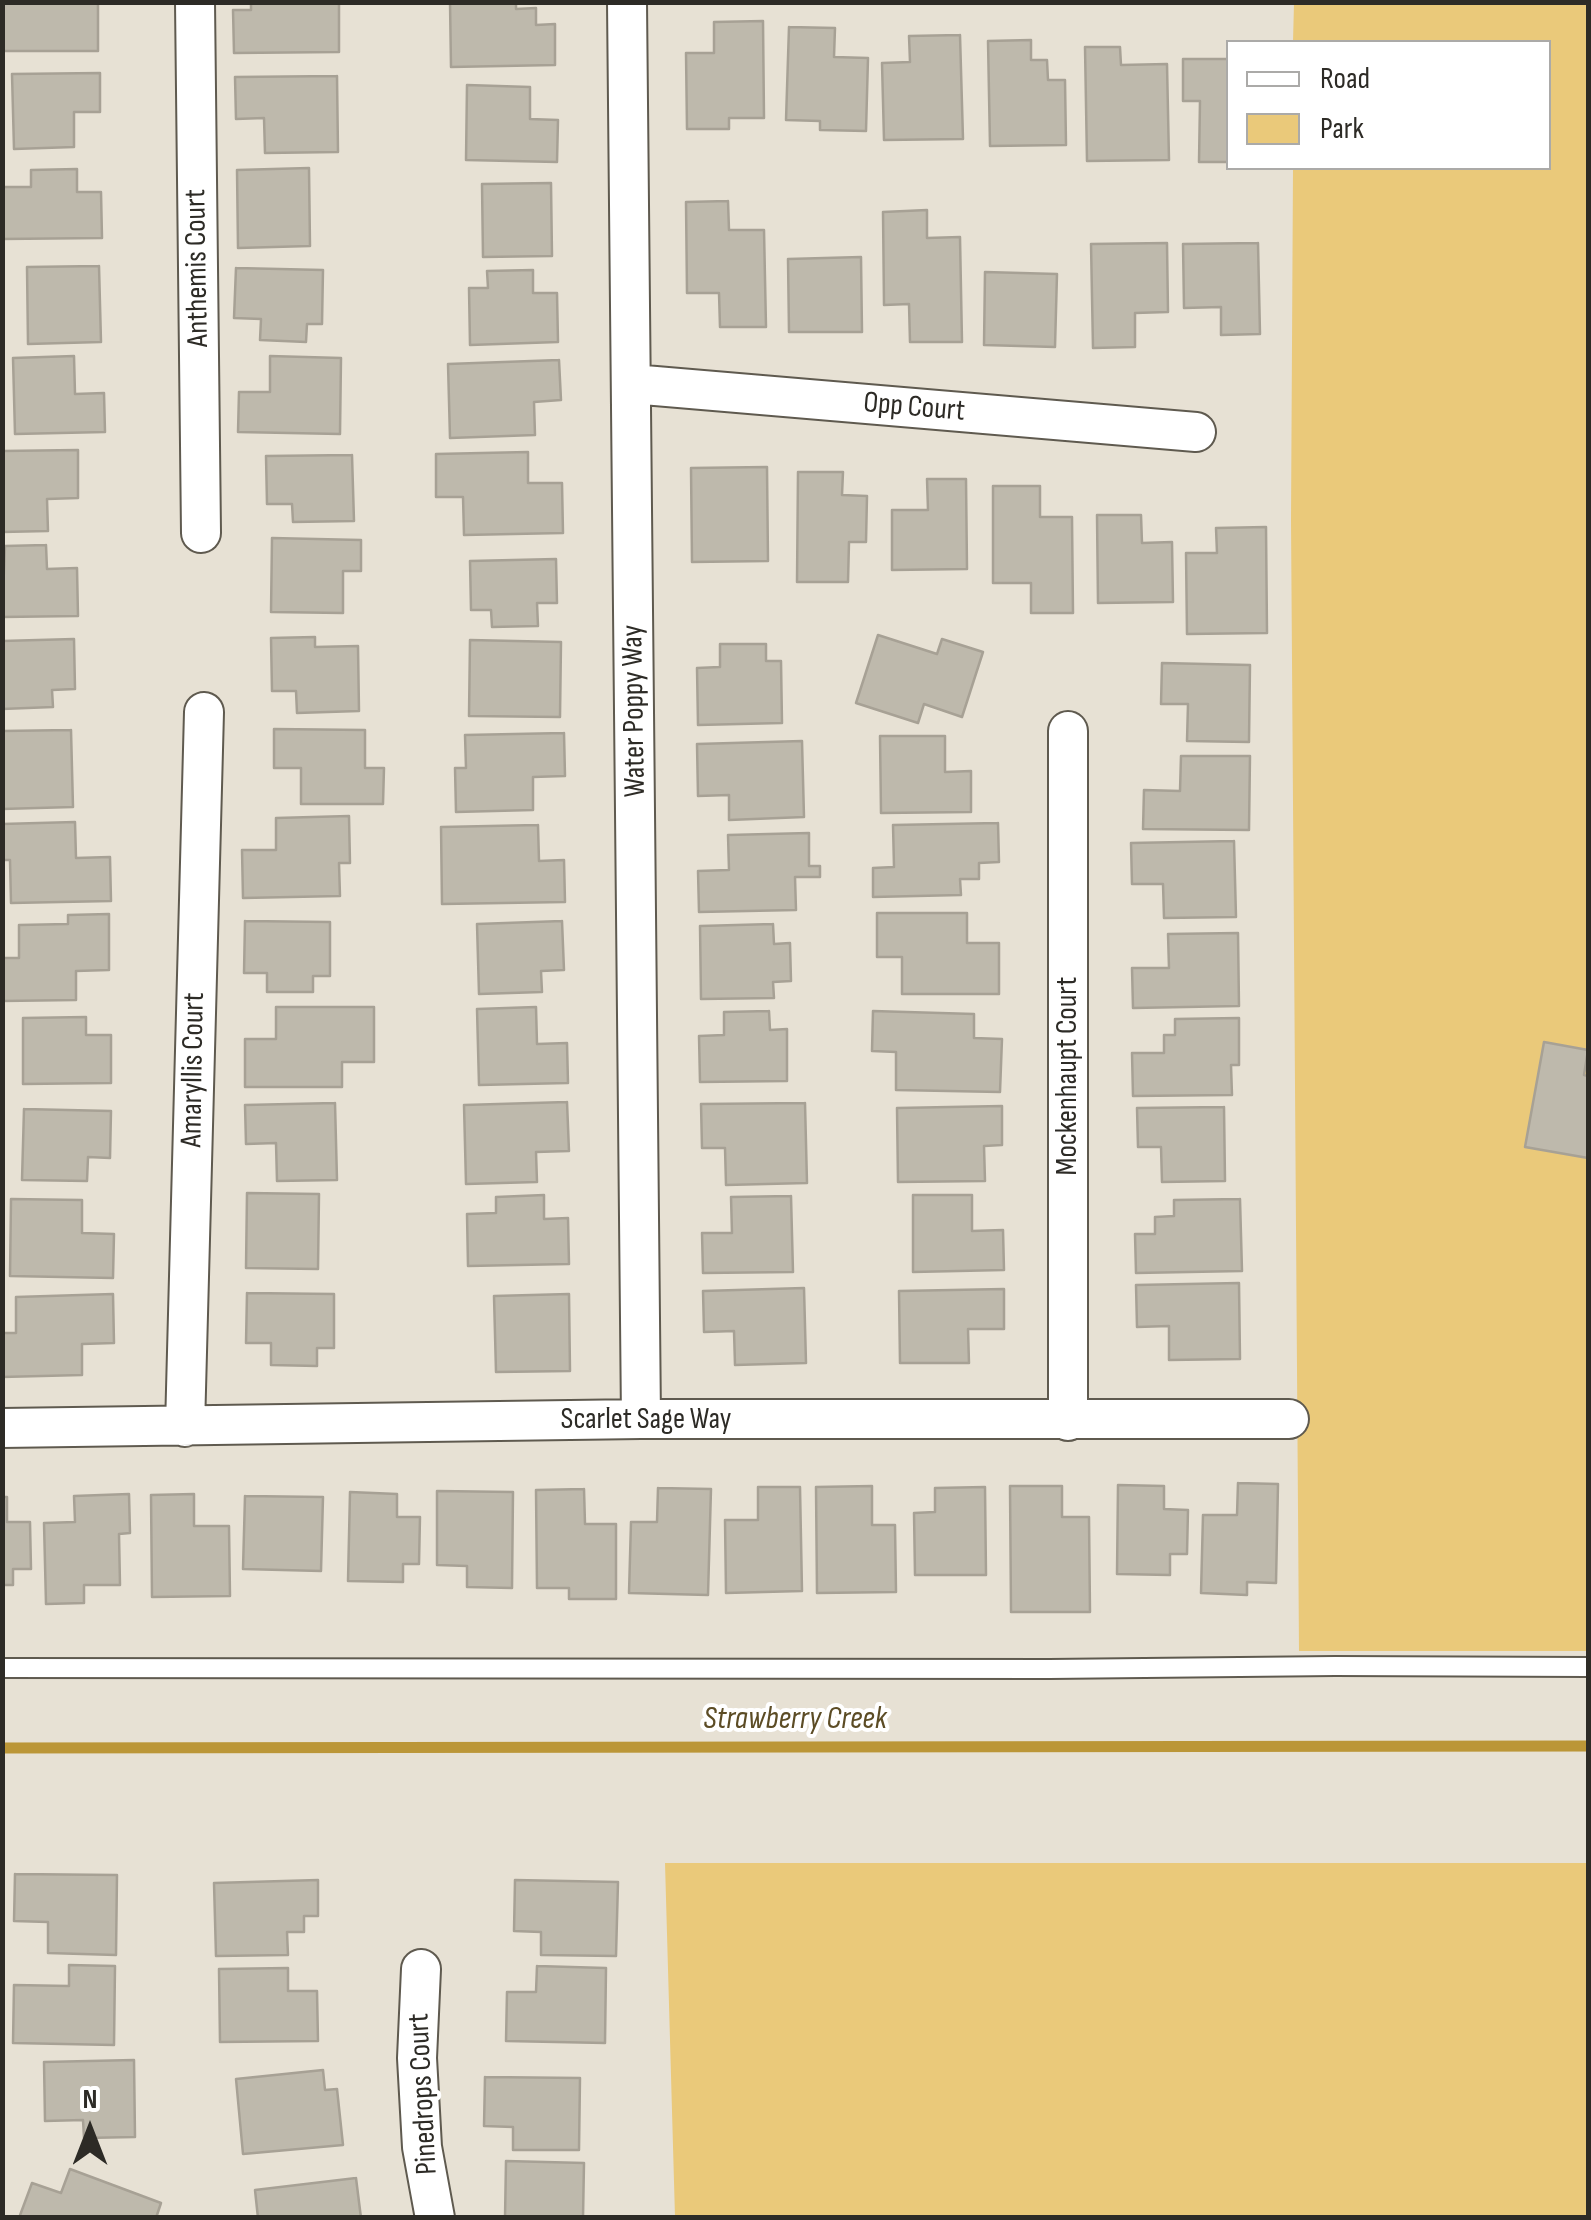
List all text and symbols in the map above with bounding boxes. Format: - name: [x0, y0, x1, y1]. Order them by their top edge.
- legend: [1226, 40, 1551, 170]
- text: Road: [1320, 61, 1370, 97]
- text: Park: [1320, 111, 1364, 147]
- street label: Anthemis Court: [179, 189, 217, 347]
- street label: Opp Court: [862, 386, 966, 430]
- street label: Water Poppy Way: [615, 625, 655, 797]
- street label: Mockenhaupt Court: [1050, 977, 1086, 1175]
- street label: Amaryllis Court: [175, 992, 213, 1148]
- street label: Scarlet Sage Way: [561, 1402, 731, 1438]
- water label: Strawberry Creek: [703, 1701, 887, 1739]
- street label: Pinedrops Court: [402, 2012, 446, 2176]
- north arrow: [40, 2080, 140, 2180]
- text: N: [83, 2083, 97, 2116]

